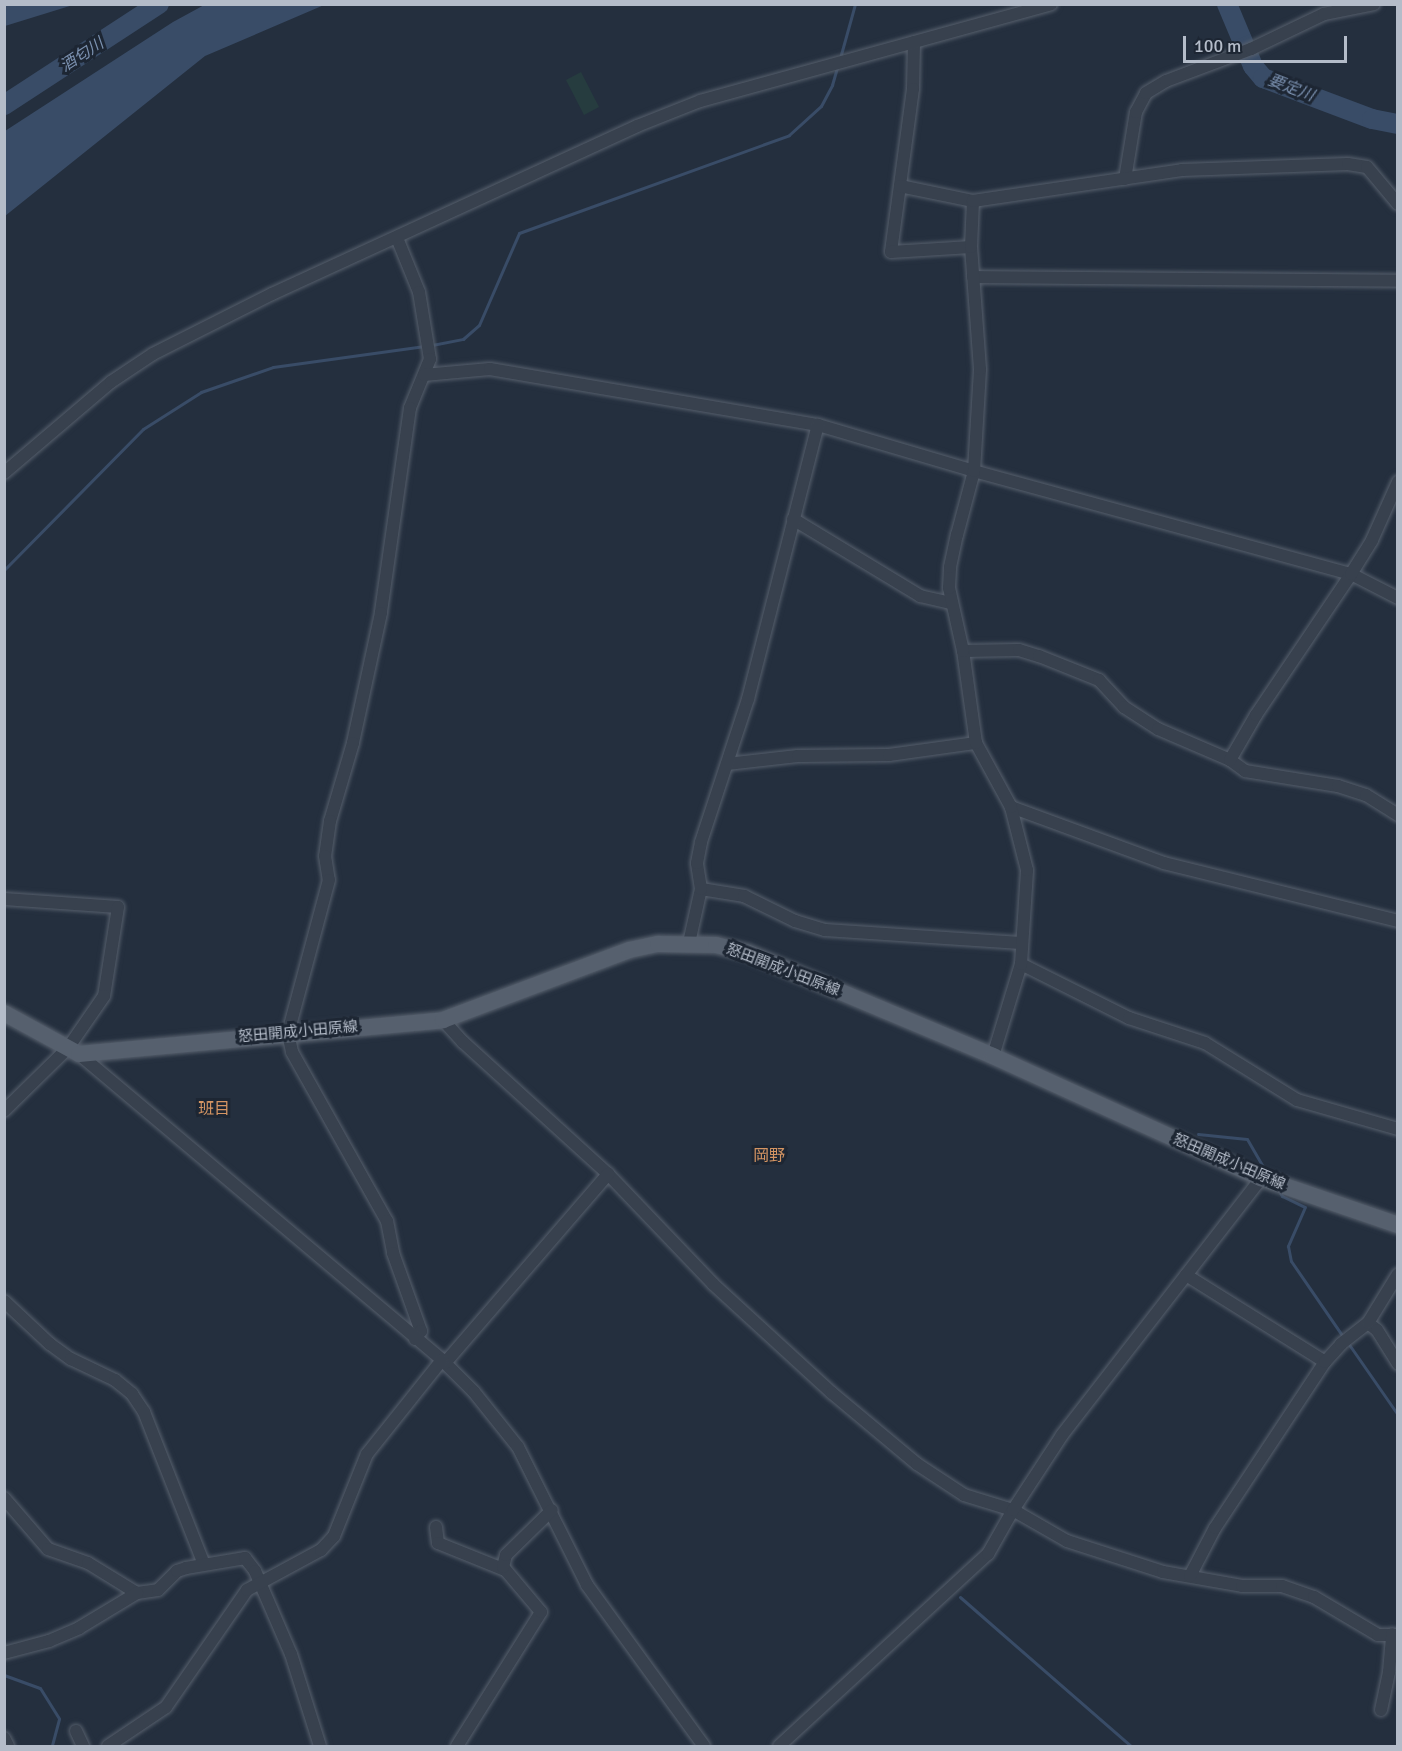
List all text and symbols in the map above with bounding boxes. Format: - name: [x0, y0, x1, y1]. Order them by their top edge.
- scale bar: [1186, 24, 1350, 62]
- water label: 酒匂川: [57, 34, 107, 76]
- text: 100 m: [1194, 35, 1241, 57]
- water label: 要定川: [1265, 70, 1317, 106]
- street label: 怒田開成小田原線: [724, 940, 842, 1000]
- street label: 怒田開成小田原線: [237, 1018, 359, 1046]
- district label: 班目: [198, 1099, 230, 1119]
- street label: 怒田開成小田原線: [1170, 1130, 1288, 1194]
- district label: 岡野: [753, 1146, 785, 1166]

